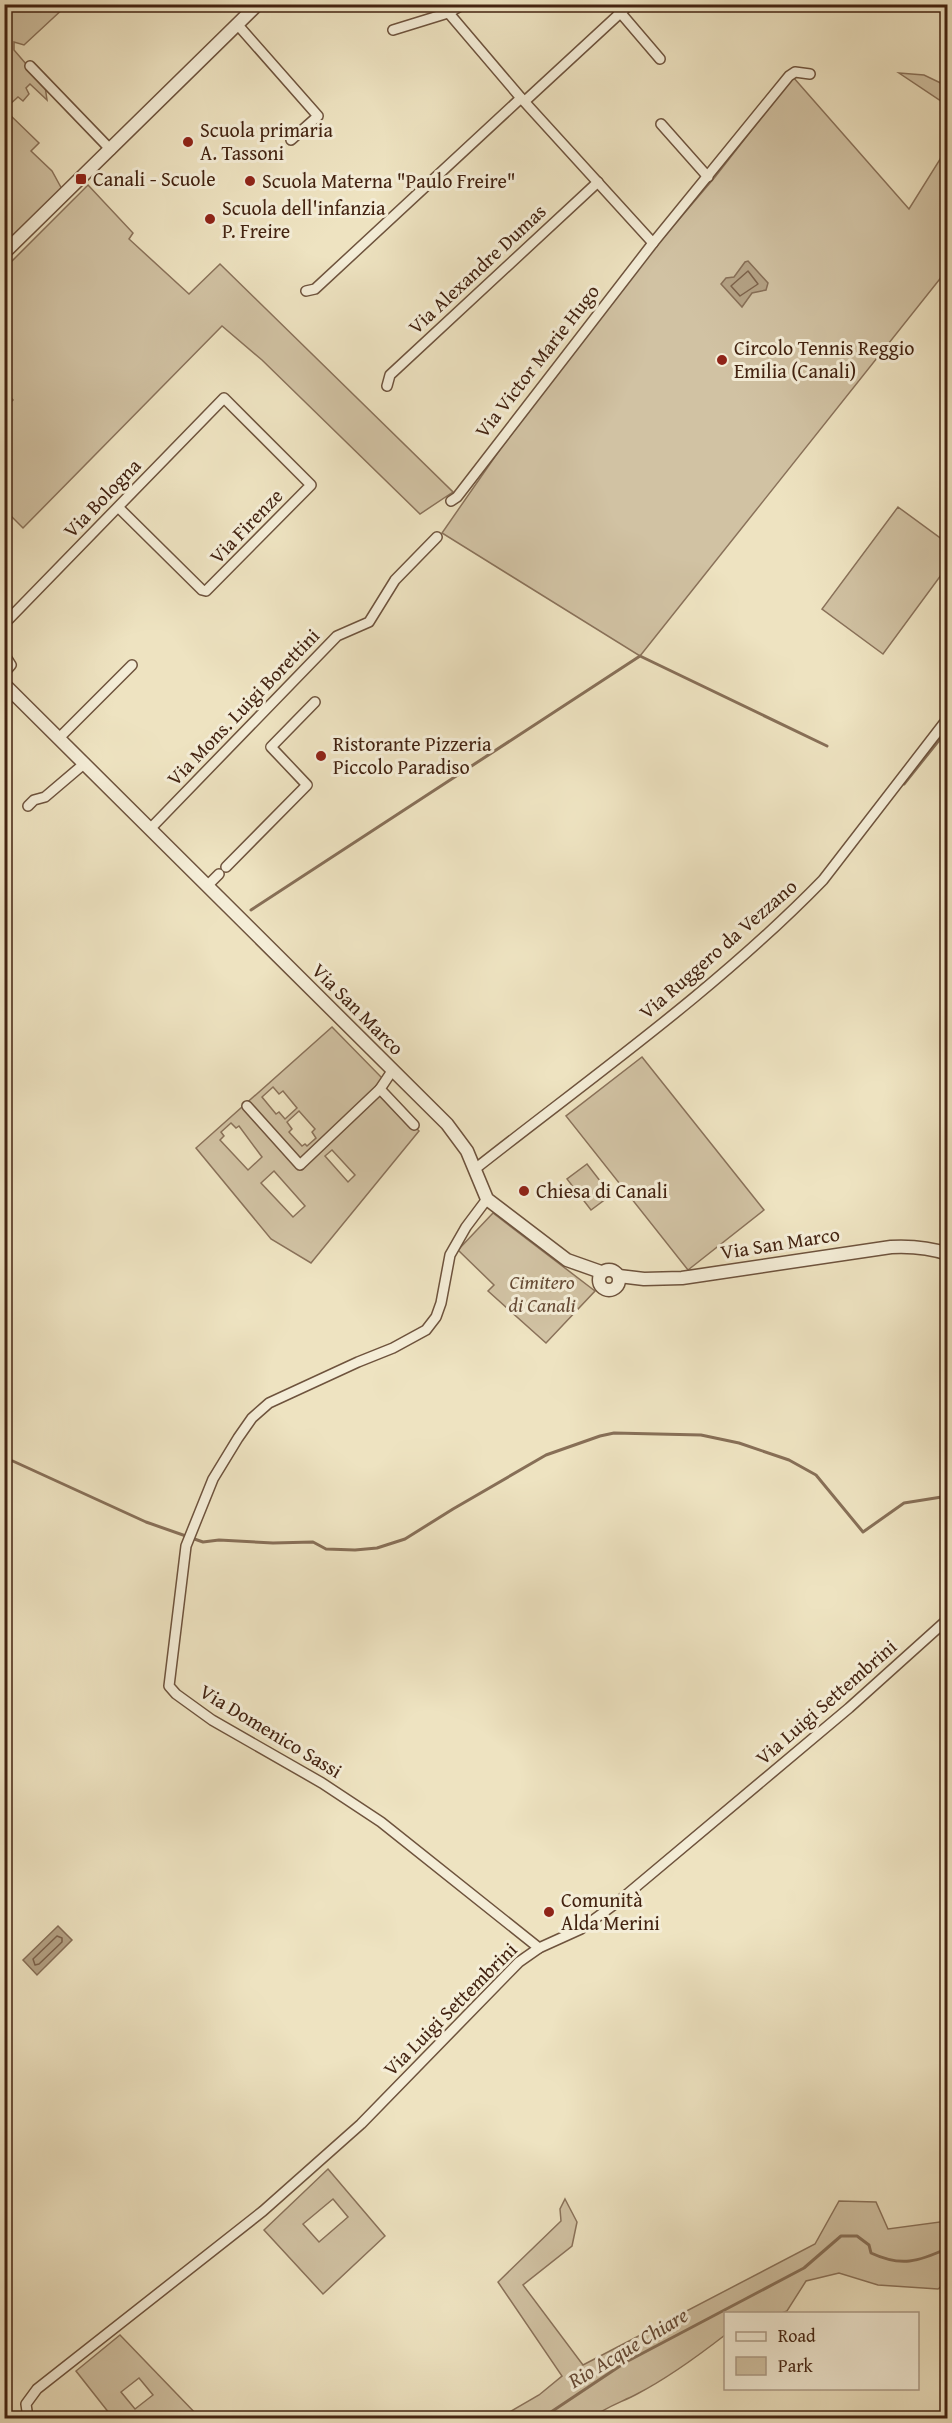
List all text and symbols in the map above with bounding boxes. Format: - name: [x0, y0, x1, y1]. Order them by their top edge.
- place label: Scuola primaria A. Tassoni: [200, 115, 333, 167]
- marker: Scuola primaria A. Tassoni: [181, 135, 195, 149]
- place label: Canali - Scuole: [93, 164, 216, 193]
- place label: Scuola Materna "Paulo Freire": [262, 166, 516, 195]
- marker: Canali - Scuole: [74, 172, 88, 186]
- marker: Scuola Materna "Paulo Freire": [243, 174, 257, 188]
- place label: Scuola dell'infanzia P. Freire: [222, 193, 386, 245]
- street label: Via Alexandre Dumas: [401, 197, 552, 340]
- marker: Scuola dell'infanzia P. Freire: [203, 212, 217, 226]
- street label: Via Victor Marie Hugo: [467, 278, 606, 444]
- place label: Circolo Tennis Reggio Emilia (Canali): [734, 333, 915, 385]
- marker: Circolo Tennis Reggio Emilia (Canali): [715, 353, 729, 367]
- street label: Via Bologna: [56, 451, 147, 544]
- street label: Via Firenze: [202, 482, 289, 570]
- street label: Via Mons. Luigi Borettini: [160, 621, 326, 792]
- place label: Ristorante Pizzeria Piccolo Paradiso: [333, 729, 492, 781]
- marker: Ristorante Pizzeria Piccolo Paradiso: [314, 749, 328, 763]
- street label: Via Ruggero da Vezzano: [632, 872, 803, 1025]
- street label: Via San Marco: [306, 956, 411, 1061]
- place label: Chiesa di Canali: [536, 1176, 668, 1205]
- marker: Chiesa di Canali: [517, 1184, 531, 1198]
- street label: Via San Marco: [718, 1219, 842, 1266]
- park label: Cimitero di Canali: [508, 1267, 576, 1319]
- street label: Via Luigi Settembrini: [749, 1632, 903, 1771]
- street label: Via Domenico Sassi: [194, 1677, 348, 1785]
- place label: Comunità Alda Merini: [561, 1885, 660, 1937]
- marker: Comunità Alda Merini: [542, 1905, 556, 1919]
- street label: Via Luigi Settembrini: [376, 1935, 523, 2082]
- water label: Rio Acque Chiare: [561, 2300, 694, 2396]
- legend: [724, 2312, 919, 2390]
- text: Road: [778, 2322, 816, 2349]
- text: Park: [778, 2352, 814, 2379]

